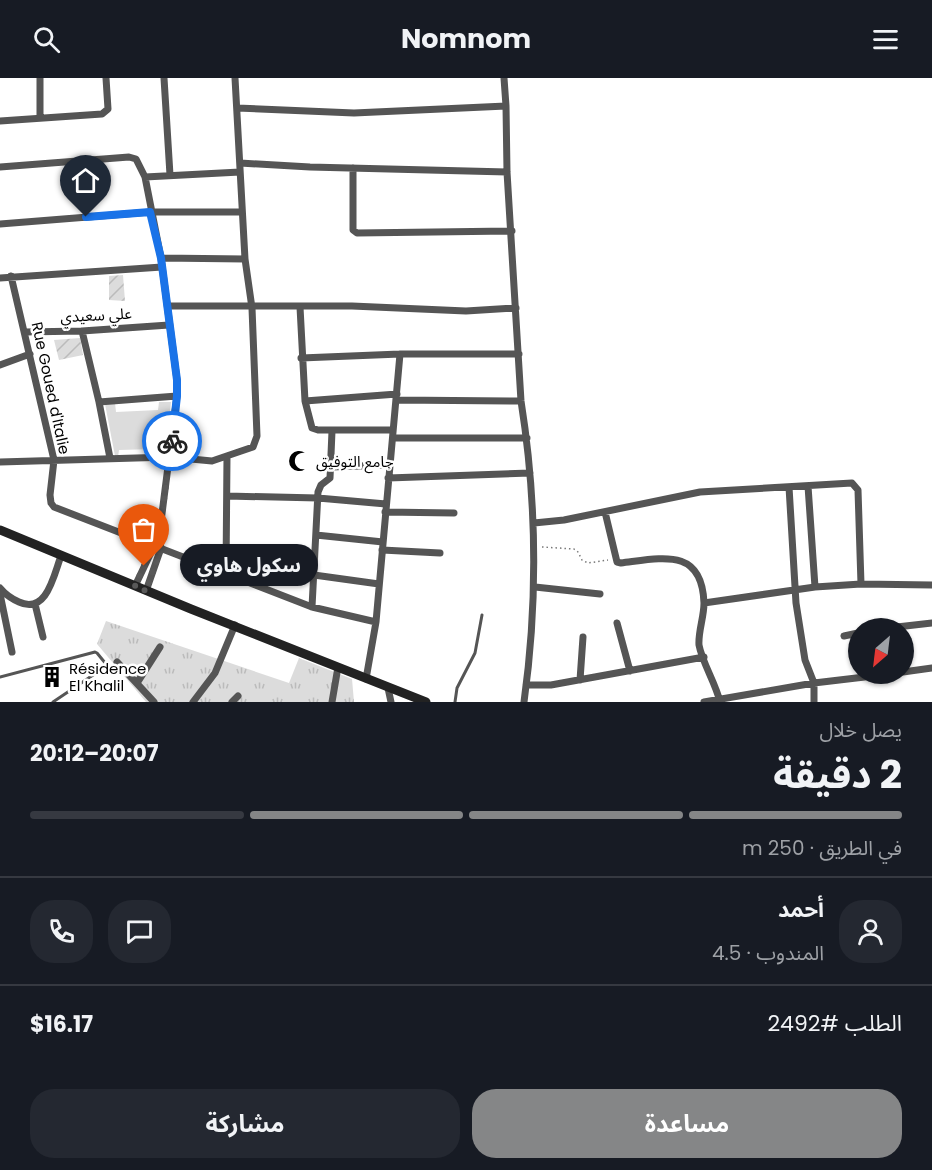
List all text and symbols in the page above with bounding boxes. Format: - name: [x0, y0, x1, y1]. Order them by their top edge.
- text: Nomnom: [401, 20, 531, 57]
- icon: search: [30, 23, 63, 56]
- icon: menu: [869, 23, 902, 56]
- pin: [60, 155, 111, 217]
- icon: home: [69, 164, 102, 197]
- street label: علي سعيدي: [60, 303, 133, 329]
- street label: Rue Goued d'Italie: [27, 320, 75, 456]
- courier: [142, 411, 202, 471]
- icon: bike: [156, 425, 189, 458]
- mosque icon: جامع التوفيق: [287, 449, 311, 473]
- place label: جامع التوفيق: [316, 451, 394, 474]
- pin: [118, 504, 169, 566]
- icon: bag: [127, 513, 160, 546]
- callout: سكول هاوي: [180, 545, 318, 587]
- text: سكول هاوي: [197, 551, 301, 579]
- north arrow: [848, 618, 914, 684]
- map controls: [848, 618, 914, 684]
- place label: Résidence El Khalil: [69, 658, 146, 696]
- building icon: Résidence El Khalil: [40, 665, 64, 689]
- text: يصل خلال: [819, 716, 902, 744]
- text: 20:07–20:12: [30, 738, 159, 769]
- text: 2 دقيقة: [773, 747, 902, 802]
- text: في الطريق · 250 m: [742, 834, 902, 862]
- text: أحمد: [778, 894, 824, 925]
- button: phone: [30, 900, 93, 963]
- button: chat: [108, 900, 171, 963]
- button: person: [839, 900, 902, 963]
- text: المندوب · 4.5: [712, 939, 824, 967]
- text: الطلب #2492: [767, 1008, 902, 1039]
- text: $16.17: [30, 1009, 93, 1040]
- button: مشاركة: [30, 1089, 460, 1158]
- button: مساعدة: [472, 1089, 902, 1158]

